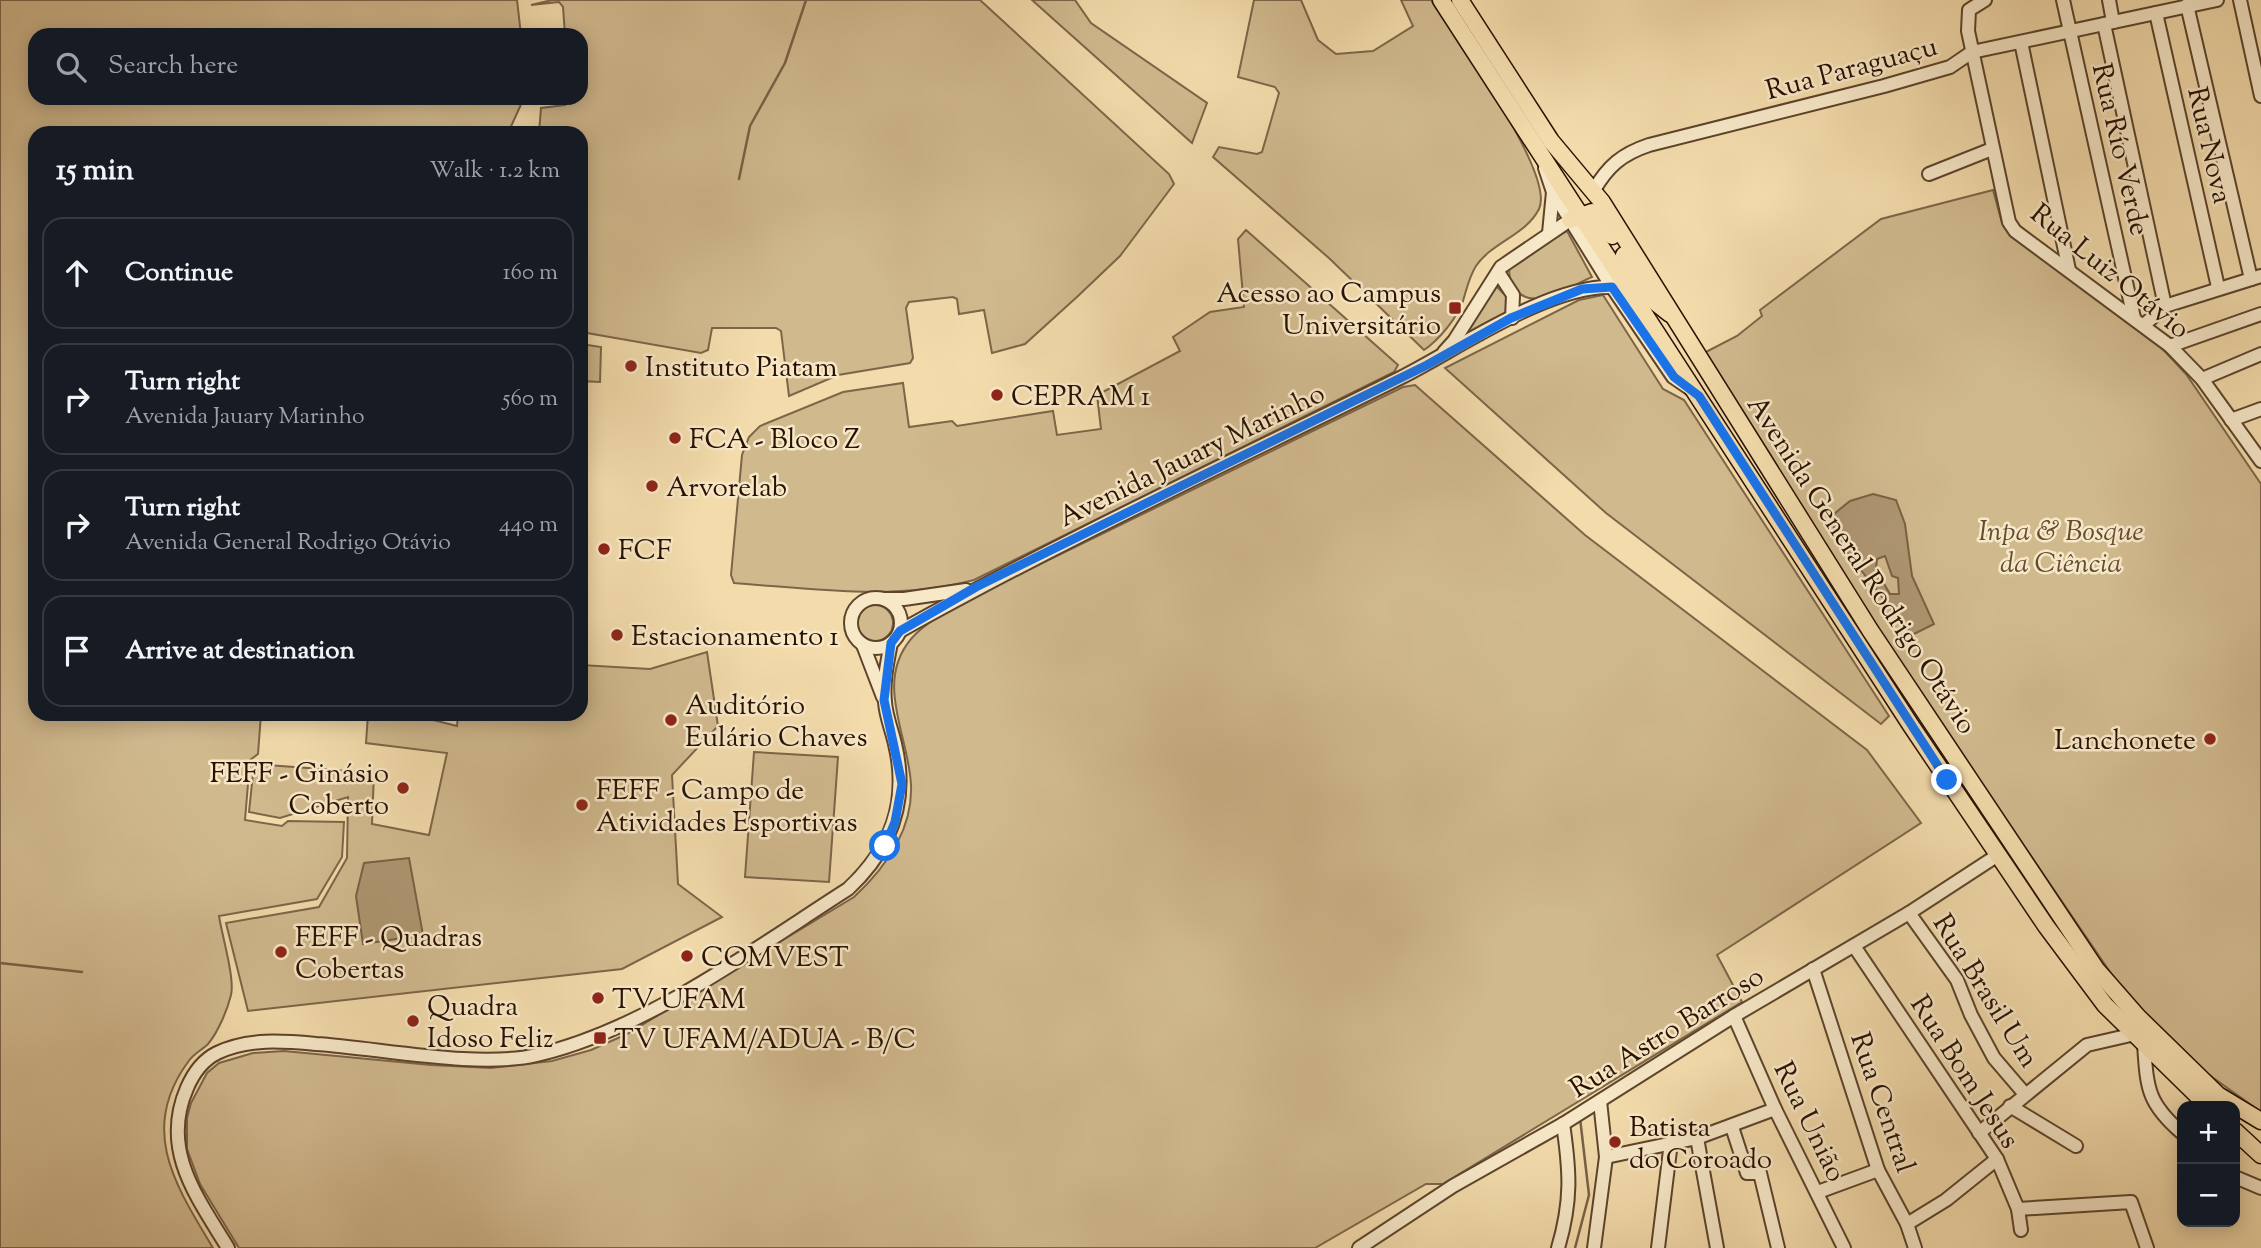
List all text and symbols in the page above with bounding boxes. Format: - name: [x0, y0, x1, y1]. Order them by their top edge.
- search box: [28, 28, 588, 105]
- street label: Rua Paraguaçu: [1761, 28, 1942, 112]
- icon: search: [52, 48, 90, 86]
- text: Search here: [108, 48, 238, 85]
- street label: Rua Río Verde: [2080, 60, 2158, 240]
- street label: Rua Nova: [2175, 84, 2241, 208]
- text: 15 min: [56, 150, 134, 193]
- text: Walk · 1.2 km: [430, 155, 560, 188]
- street label: Rua Luiz Otávio: [2021, 195, 2198, 349]
- icon: ahead: [58, 254, 96, 292]
- text: Continue: [125, 255, 233, 292]
- text: 160 m: [503, 257, 558, 290]
- place label: Acesso ao Campus Universitário: [1216, 275, 1441, 347]
- marker: Acesso ao Campus Universitário: [1447, 300, 1463, 316]
- place label: Instituto Piatam: [645, 349, 837, 389]
- marker: Instituto Piatam: [623, 358, 639, 374]
- text: Turn right: [125, 364, 240, 401]
- street label: Avenida Jauary Marinho: [1053, 375, 1332, 539]
- place label: CEPRAM 1: [1011, 378, 1150, 418]
- icon: right: [58, 380, 96, 418]
- text: 560 m: [503, 383, 558, 416]
- marker: CEPRAM 1: [989, 387, 1005, 403]
- street label: Avenida General Rodrigo Otávio: [1736, 388, 1985, 743]
- text: Avenida Jauary Marinho: [125, 401, 365, 434]
- place label: FCA - Bloco Z: [689, 421, 860, 461]
- marker: FCA - Bloco Z: [667, 430, 683, 446]
- place label: Arvorelab: [666, 469, 787, 509]
- marker: Arvorelab: [644, 478, 660, 494]
- text: Turn right: [125, 490, 240, 527]
- icon: right: [58, 506, 96, 544]
- text: 440 m: [499, 509, 558, 542]
- park label: Inpa & Bosque da Ciência: [1978, 513, 2144, 585]
- text: Avenida General Rodrigo Otávio: [125, 527, 451, 560]
- place label: FCF: [618, 532, 672, 572]
- marker: FCF: [596, 541, 612, 557]
- place label: Estacionamento 1: [631, 618, 839, 658]
- marker: Estacionamento 1: [609, 627, 625, 643]
- icon: arrive: [58, 632, 96, 670]
- text: Arrive at destination: [125, 633, 355, 670]
- place label: Auditório Eulário Chaves: [685, 687, 867, 759]
- marker: Auditório Eulário Chaves: [663, 712, 679, 728]
- place label: Lanchonete: [2054, 722, 2196, 762]
- marker: Lanchonete: [2202, 731, 2218, 747]
- place label: FEFF - Ginásio Coberto: [210, 755, 389, 827]
- route end: [1931, 764, 1962, 795]
- place label: FEFF - Campo de Atividades Esportivas: [596, 772, 857, 844]
- marker: FEFF - Ginásio Coberto: [395, 780, 411, 796]
- marker: FEFF - Campo de Atividades Esportivas: [574, 797, 590, 813]
- route start: [869, 830, 900, 861]
- street label: Rua Brasil Um: [1921, 907, 2048, 1076]
- place label: FEFF - Quadras Cobertas: [295, 919, 482, 991]
- place label: COMVEST: [701, 939, 849, 979]
- marker: FEFF - Quadras Cobertas: [273, 944, 289, 960]
- marker: COMVEST: [679, 948, 695, 964]
- street label: Rua Astro Barroso: [1563, 958, 1772, 1109]
- place label: TV UFAM: [612, 981, 746, 1021]
- place label: Quadra Idoso Feliz: [427, 988, 554, 1060]
- street label: Rua Bom Jesus: [1899, 988, 2028, 1157]
- marker: TV UFAM: [590, 990, 606, 1006]
- marker: Quadra Idoso Feliz: [405, 1013, 421, 1029]
- place label: TV UFAM/ADUA - B/C: [614, 1021, 916, 1061]
- street label: Rua Central: [1838, 1027, 1924, 1179]
- marker: TV UFAM/ADUA - B/C: [592, 1030, 608, 1046]
- street label: Rua União: [1762, 1055, 1855, 1189]
- map controls: [2177, 1101, 2240, 1227]
- button: +: [2177, 1101, 2240, 1164]
- place label: Batista do Coroado: [1629, 1109, 1772, 1181]
- marker: Batista do Coroado: [1607, 1134, 1623, 1150]
- button: −: [2177, 1164, 2240, 1227]

